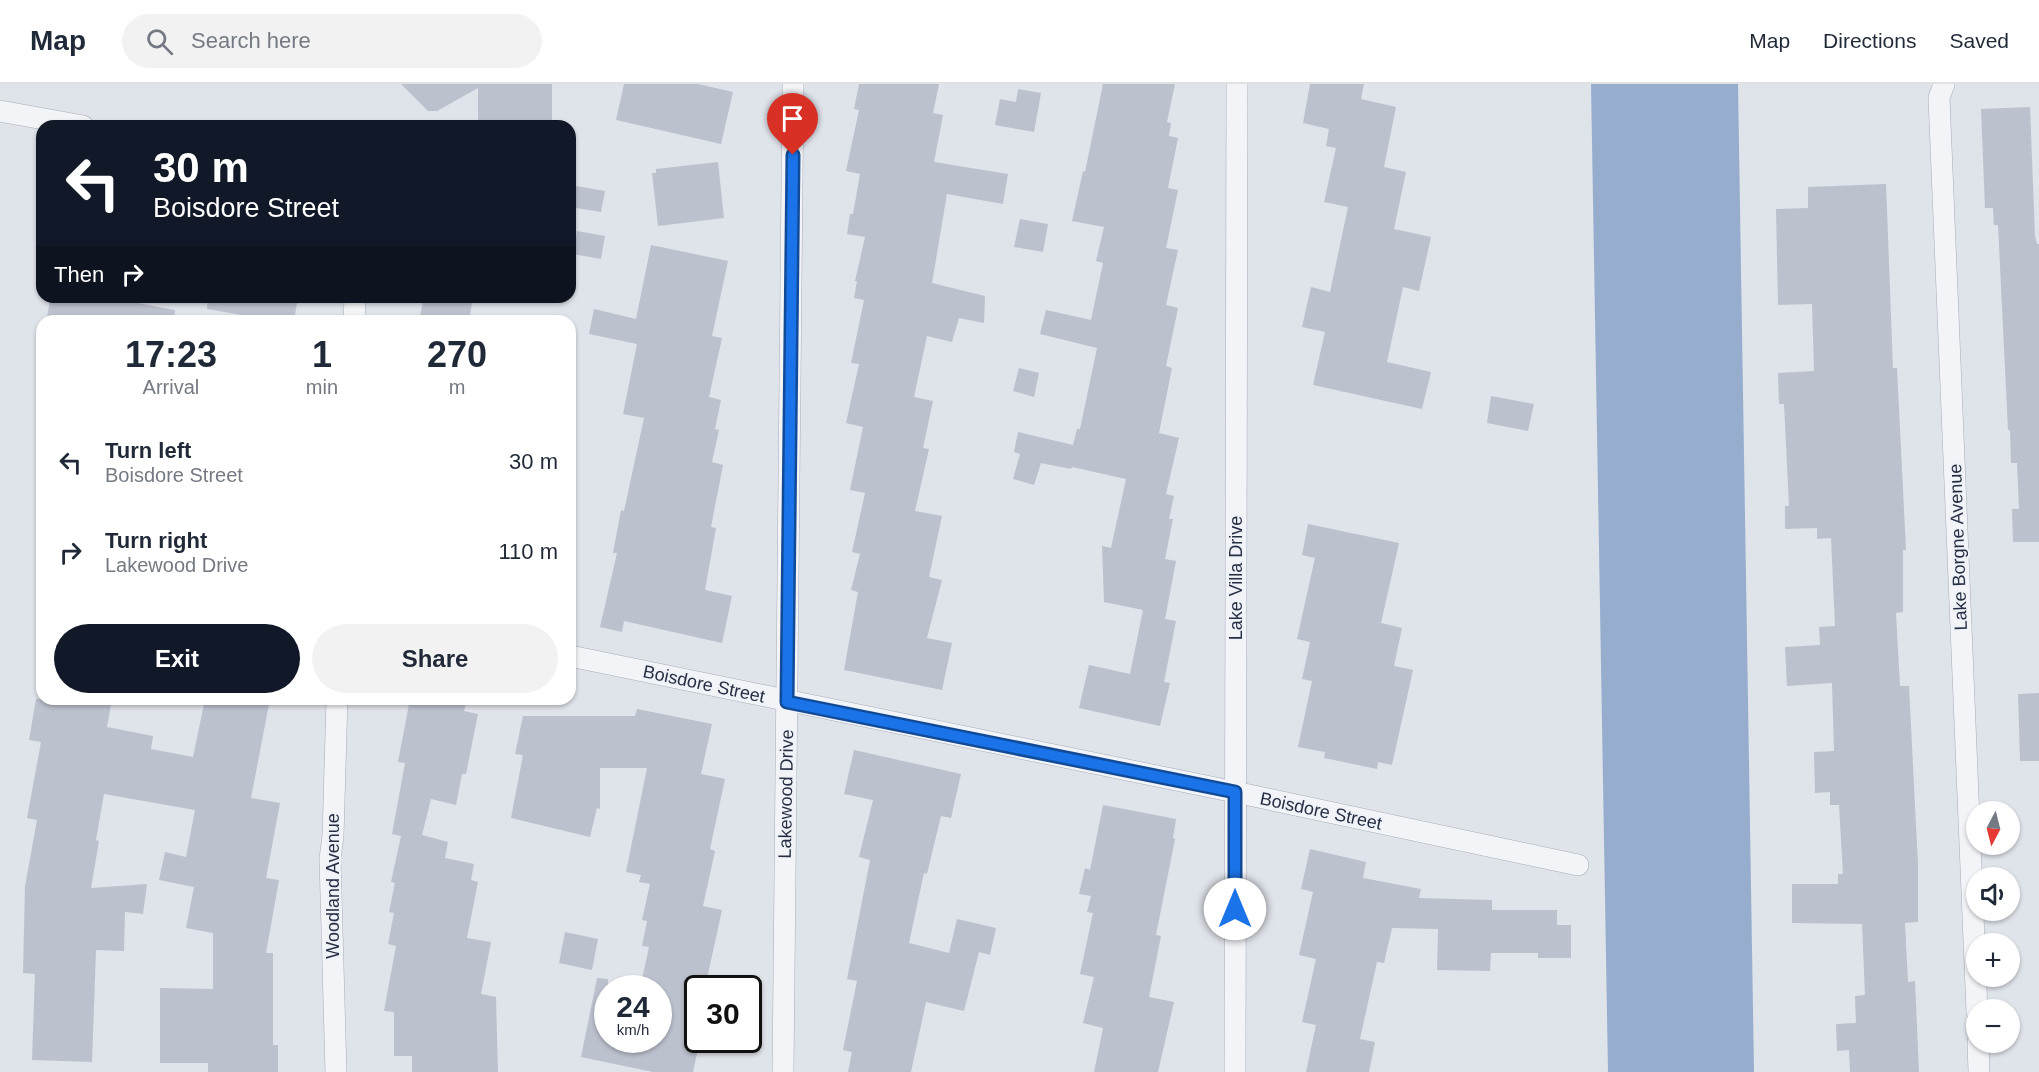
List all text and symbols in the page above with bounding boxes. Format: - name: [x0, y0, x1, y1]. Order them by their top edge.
- search box: [122, 14, 542, 68]
- text: Map: [30, 25, 86, 56]
- icon: search: [143, 25, 176, 58]
- text: Search here: [191, 28, 311, 53]
- text: Map: [1749, 29, 1790, 52]
- text: Directions: [1823, 29, 1916, 52]
- text: Saved: [1949, 29, 2009, 52]
- pin: [767, 93, 818, 155]
- icon: arrive: [776, 102, 809, 135]
- icon: left: [54, 144, 132, 222]
- text: 30 m: [153, 144, 249, 191]
- text: Boisdore Street: [153, 193, 339, 223]
- icon: right: [116, 258, 149, 291]
- text: Then: [54, 262, 104, 287]
- text: 17:23: [125, 334, 217, 375]
- text: 1: [312, 334, 332, 375]
- text: 270: [427, 334, 487, 375]
- text: Arrival: [143, 376, 199, 398]
- text: min: [306, 376, 338, 398]
- text: m: [449, 376, 465, 398]
- text: Turn left: [105, 438, 191, 463]
- icon: left: [54, 446, 87, 479]
- text: 30 m: [509, 449, 558, 474]
- street label: Lake Borgne Avenue: [1945, 463, 1971, 631]
- text: Boisdore Street: [105, 464, 243, 486]
- street label: Lake Villa Drive: [1226, 516, 1246, 640]
- text: Turn right: [105, 528, 207, 553]
- icon: right: [54, 536, 87, 569]
- text: 110 m: [498, 539, 558, 564]
- text: Lakewood Drive: [105, 554, 248, 576]
- button: Exit: [54, 624, 300, 693]
- button: Share: [312, 624, 558, 693]
- street label: Boisdore Street: [641, 661, 767, 707]
- street label: Lakewood Drive: [775, 729, 797, 859]
- street label: Boisdore Street: [1258, 788, 1384, 834]
- north arrow: [1966, 801, 2020, 855]
- map controls: [1966, 801, 2020, 1053]
- street label: Woodland Avenue: [323, 813, 343, 959]
- button: sound: [1966, 867, 2020, 921]
- position arrow: [1203, 877, 1267, 941]
- button: +: [1966, 933, 2020, 987]
- speed limit sign: 30: [684, 975, 762, 1053]
- text: 24: [616, 990, 650, 1023]
- button: −: [1966, 999, 2020, 1053]
- text: km/h: [617, 1021, 649, 1038]

